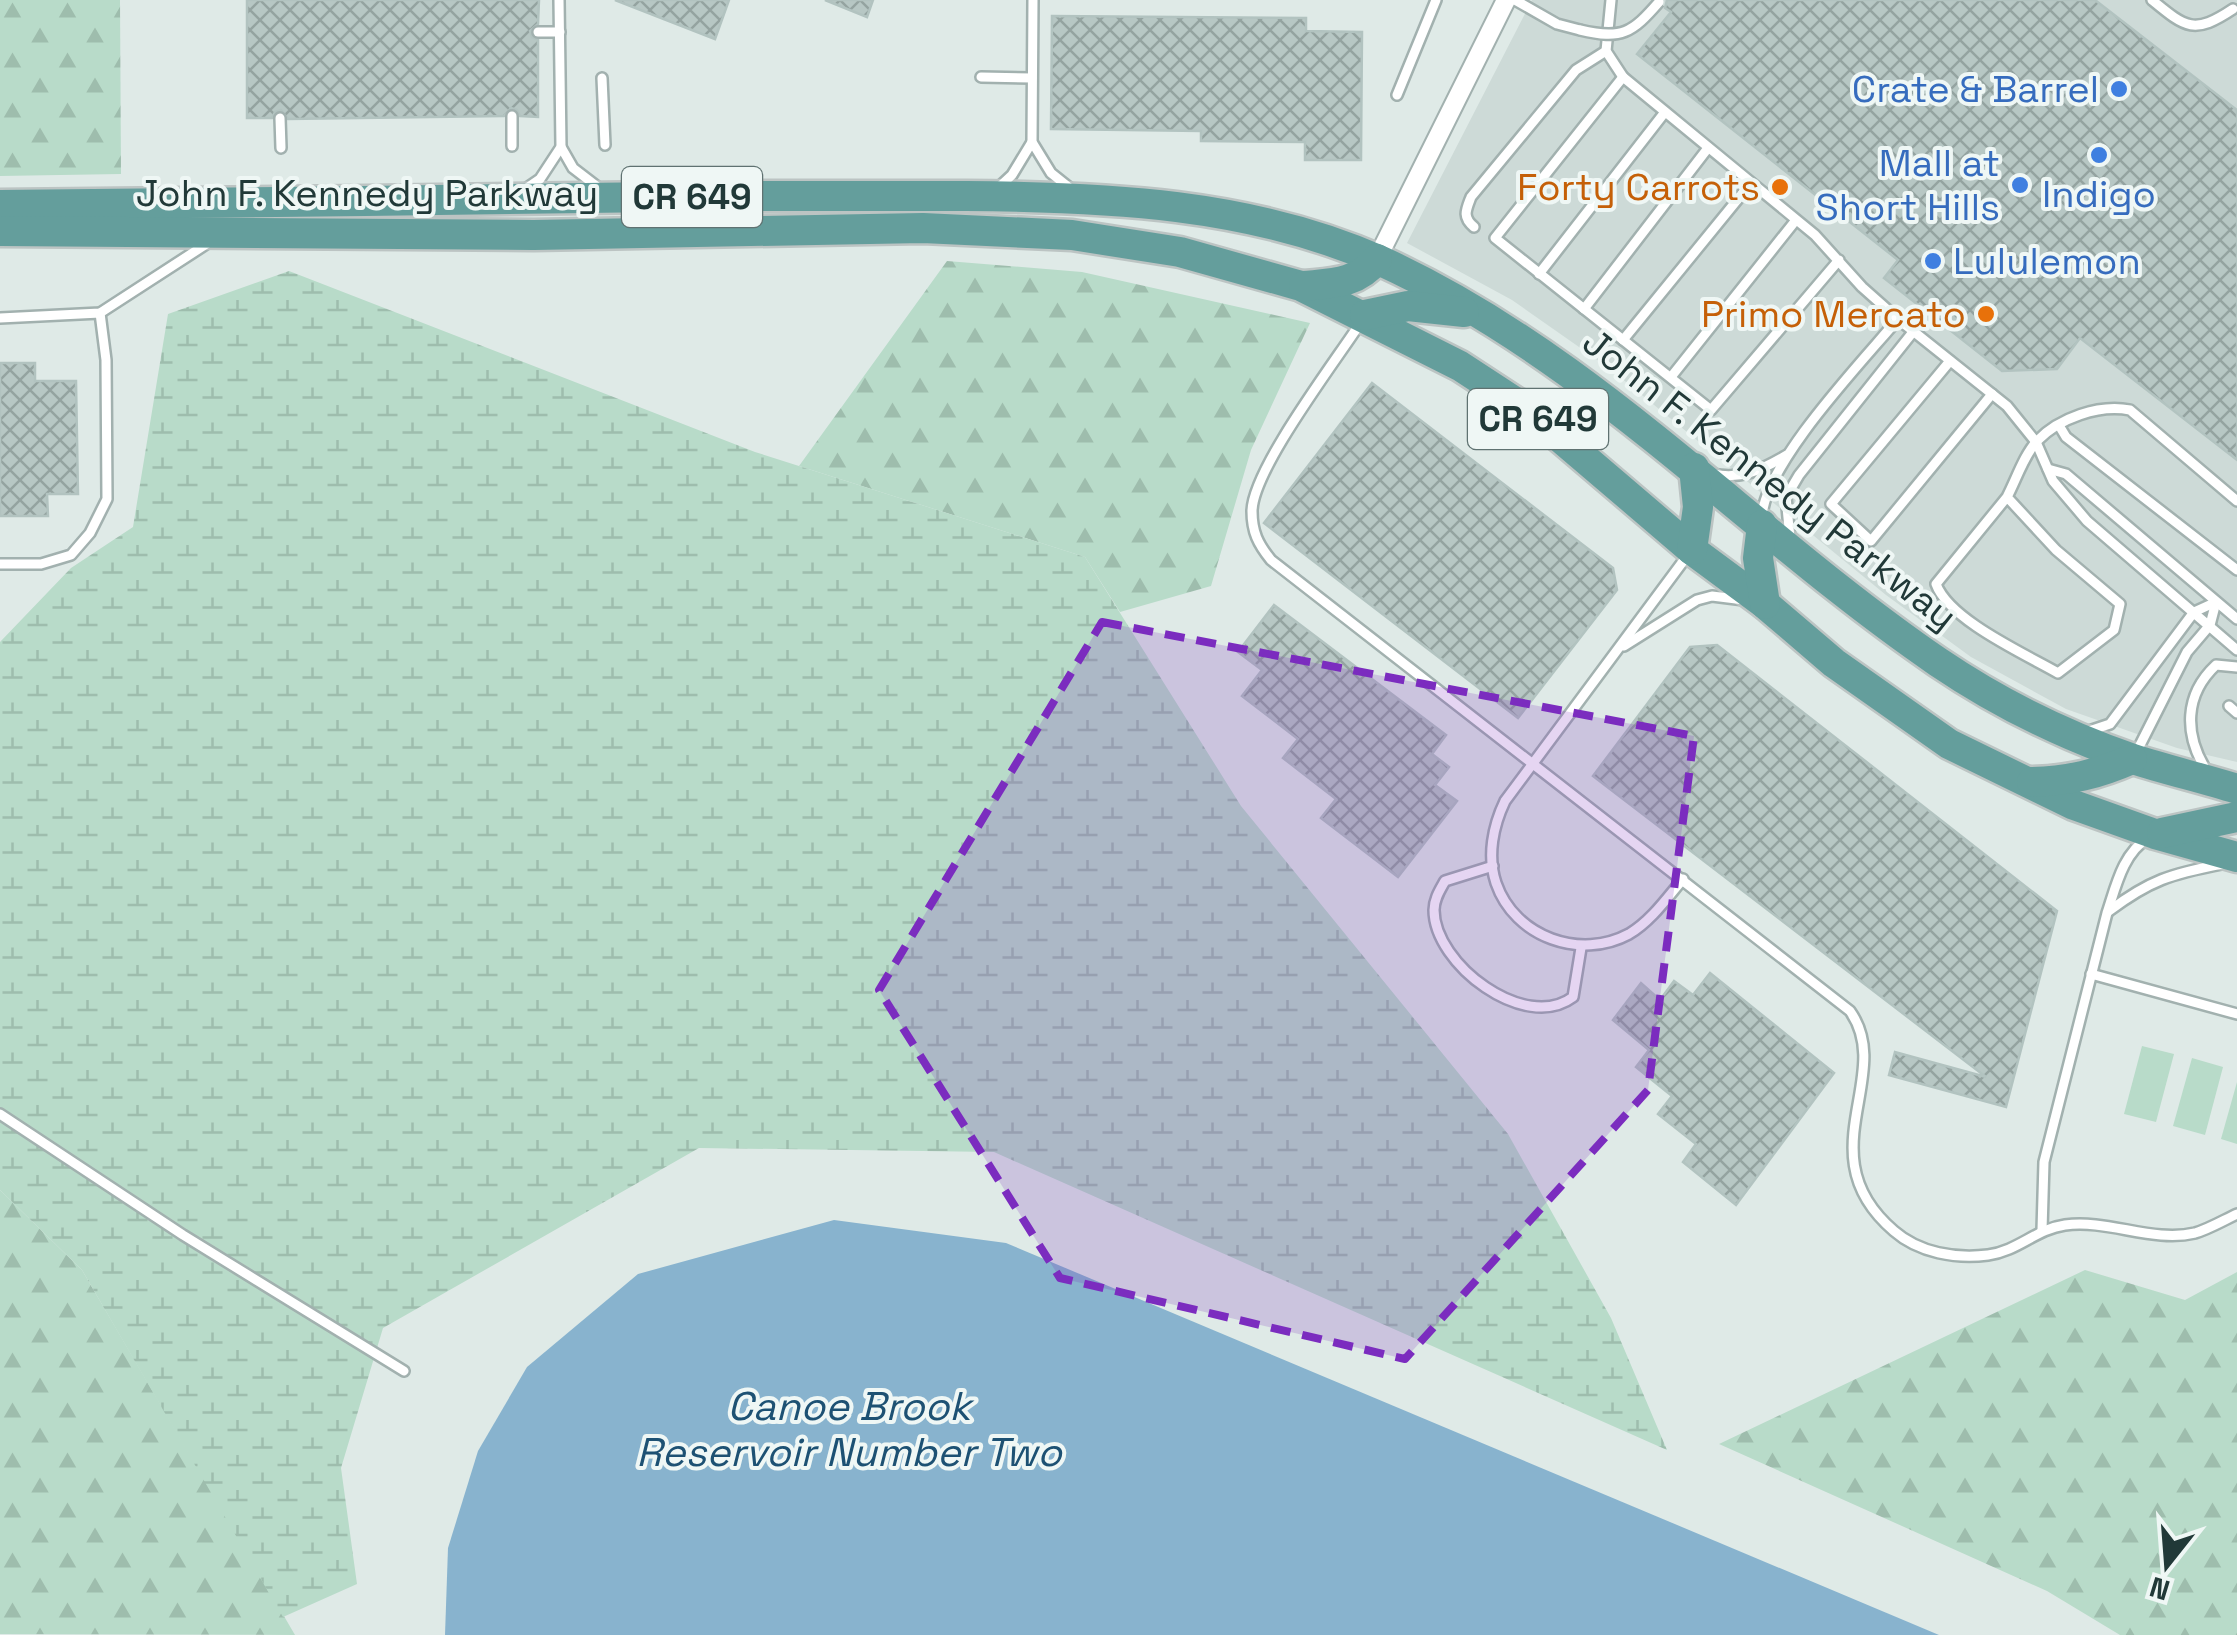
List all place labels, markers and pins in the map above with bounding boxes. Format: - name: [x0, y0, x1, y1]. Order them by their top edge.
- place label: Crate & Barrel: [1852, 65, 2099, 113]
- marker: Crate & Barrel: [2108, 78, 2130, 100]
- place label: Mall at Short Hills: [1815, 139, 2000, 231]
- marker: Indigo: [2088, 144, 2110, 166]
- place label: Forty Carrots: [1517, 163, 1760, 211]
- place label: Indigo: [2042, 170, 2156, 218]
- marker: Mall at Short Hills: [2009, 174, 2031, 196]
- marker: Forty Carrots: [1769, 176, 1791, 198]
- place label: Lululemon: [1953, 237, 2141, 285]
- marker: Lululemon: [1922, 250, 1944, 272]
- place label: Primo Mercato: [1701, 290, 1966, 338]
- marker: Primo Mercato: [1975, 303, 1997, 325]

